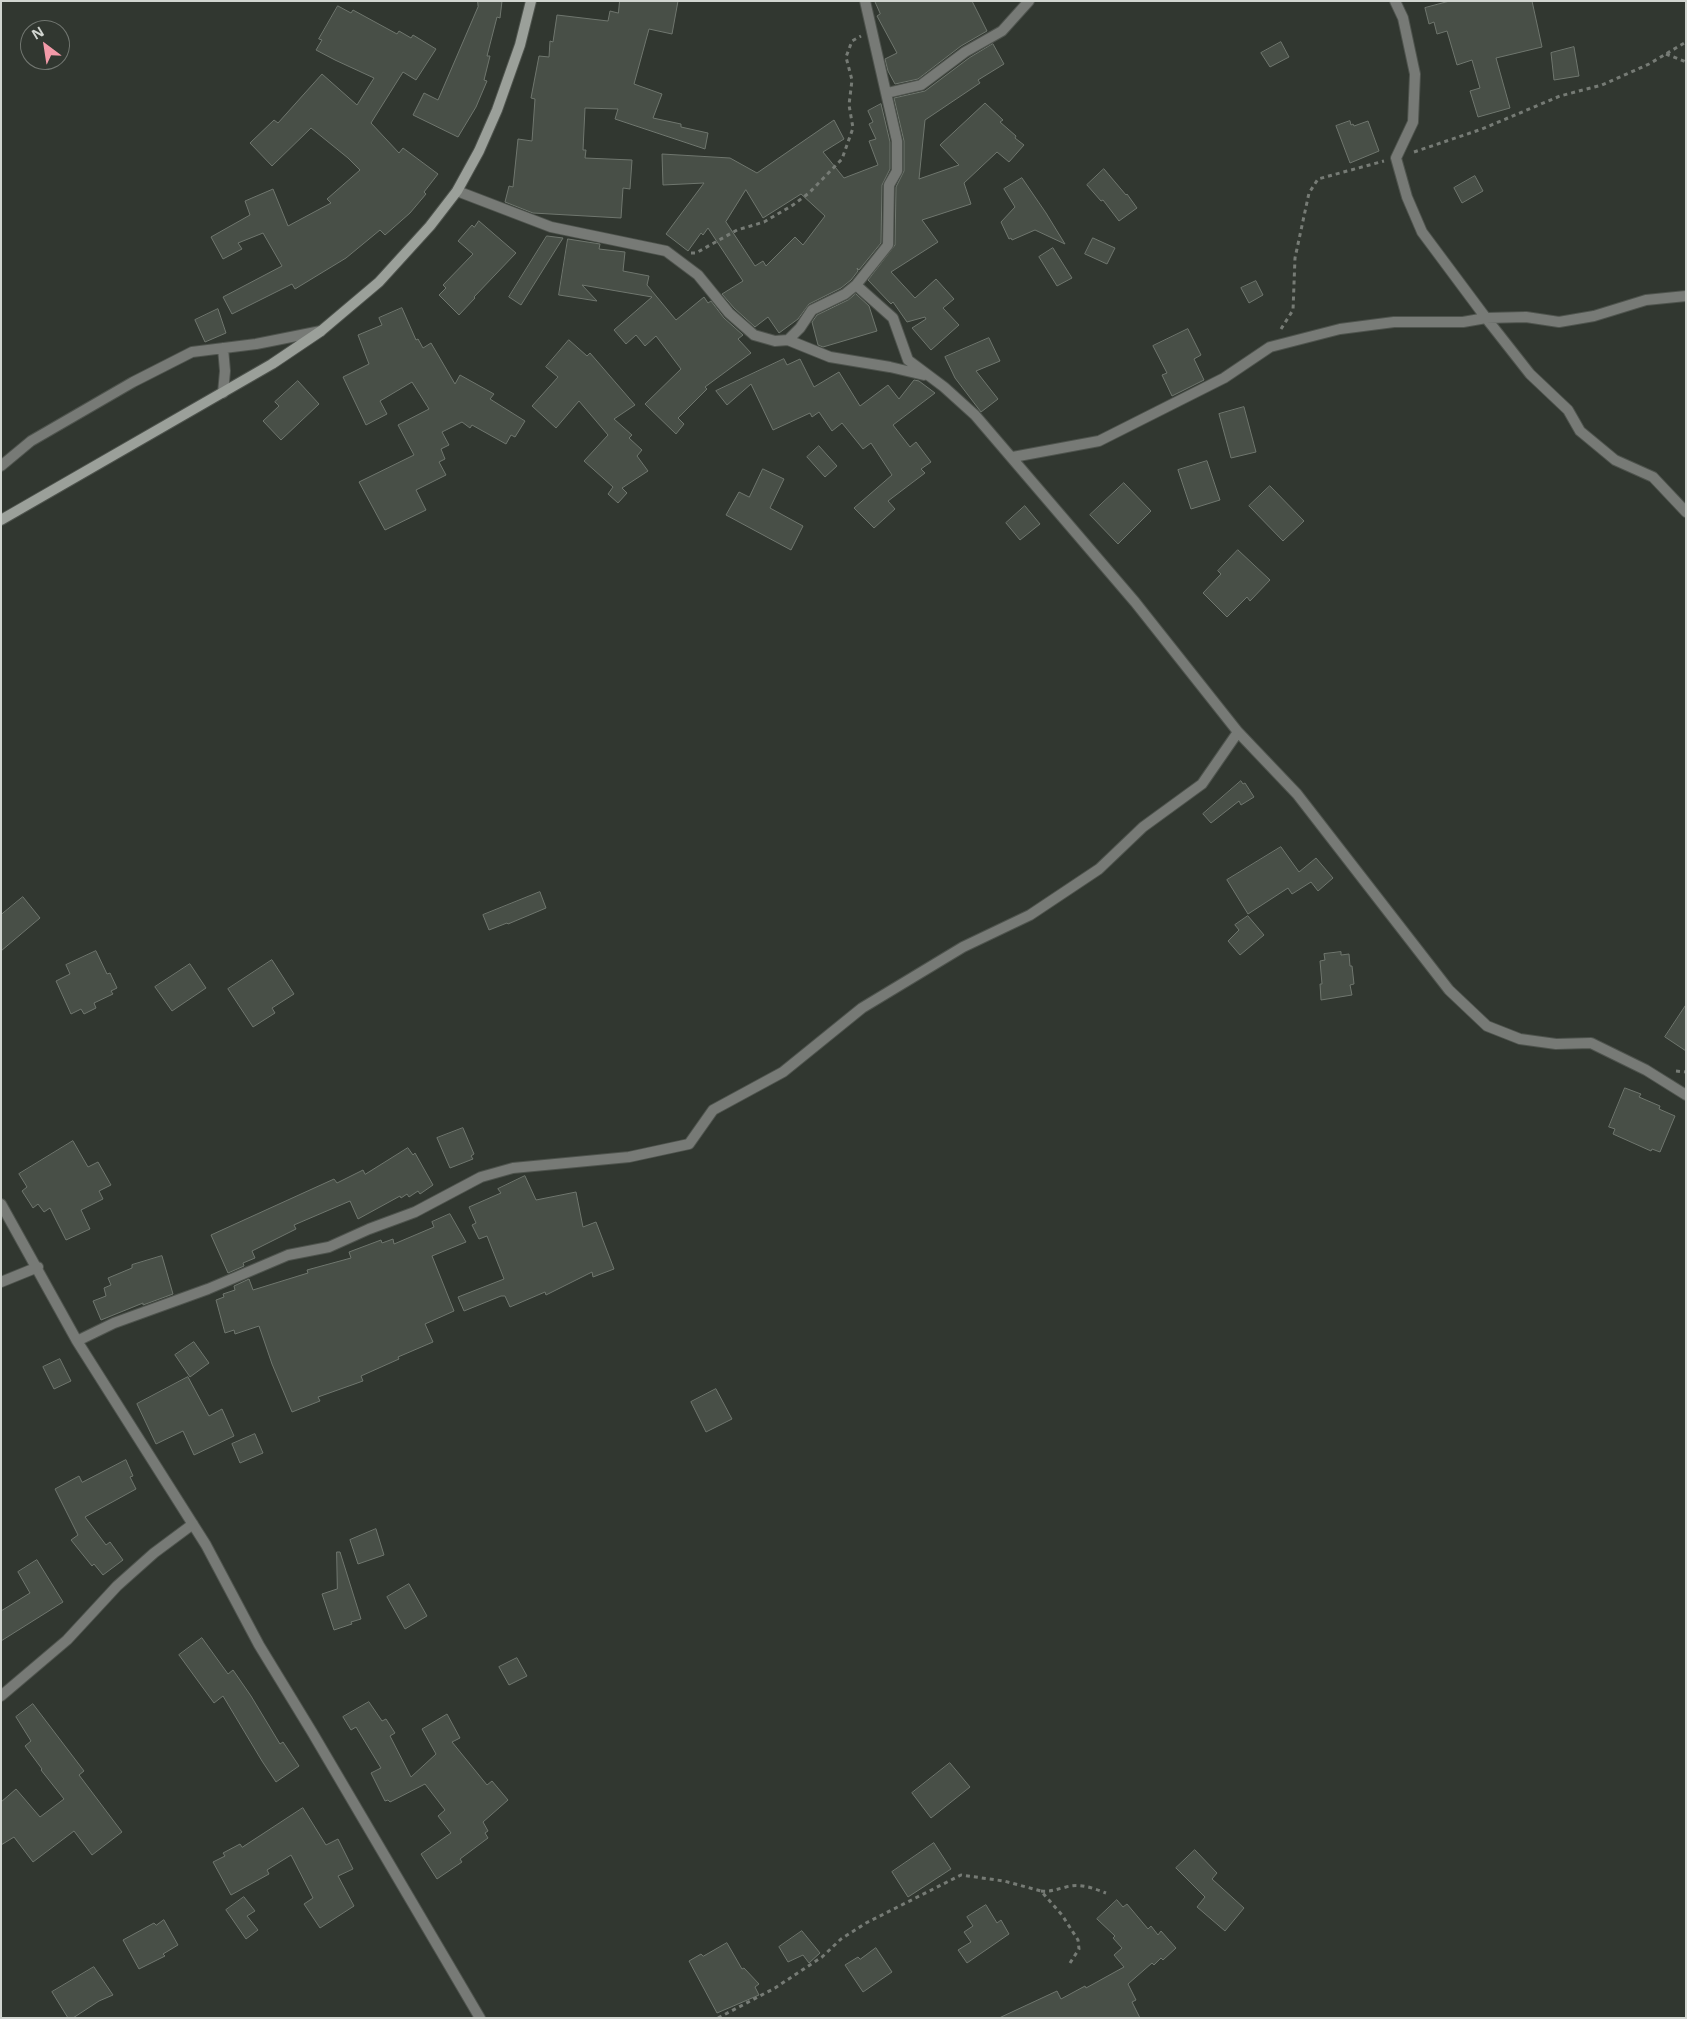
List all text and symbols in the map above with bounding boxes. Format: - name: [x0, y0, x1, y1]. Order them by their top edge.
- north arrow: [20, 20, 70, 70]
- text: N: [28, 21, 47, 44]

